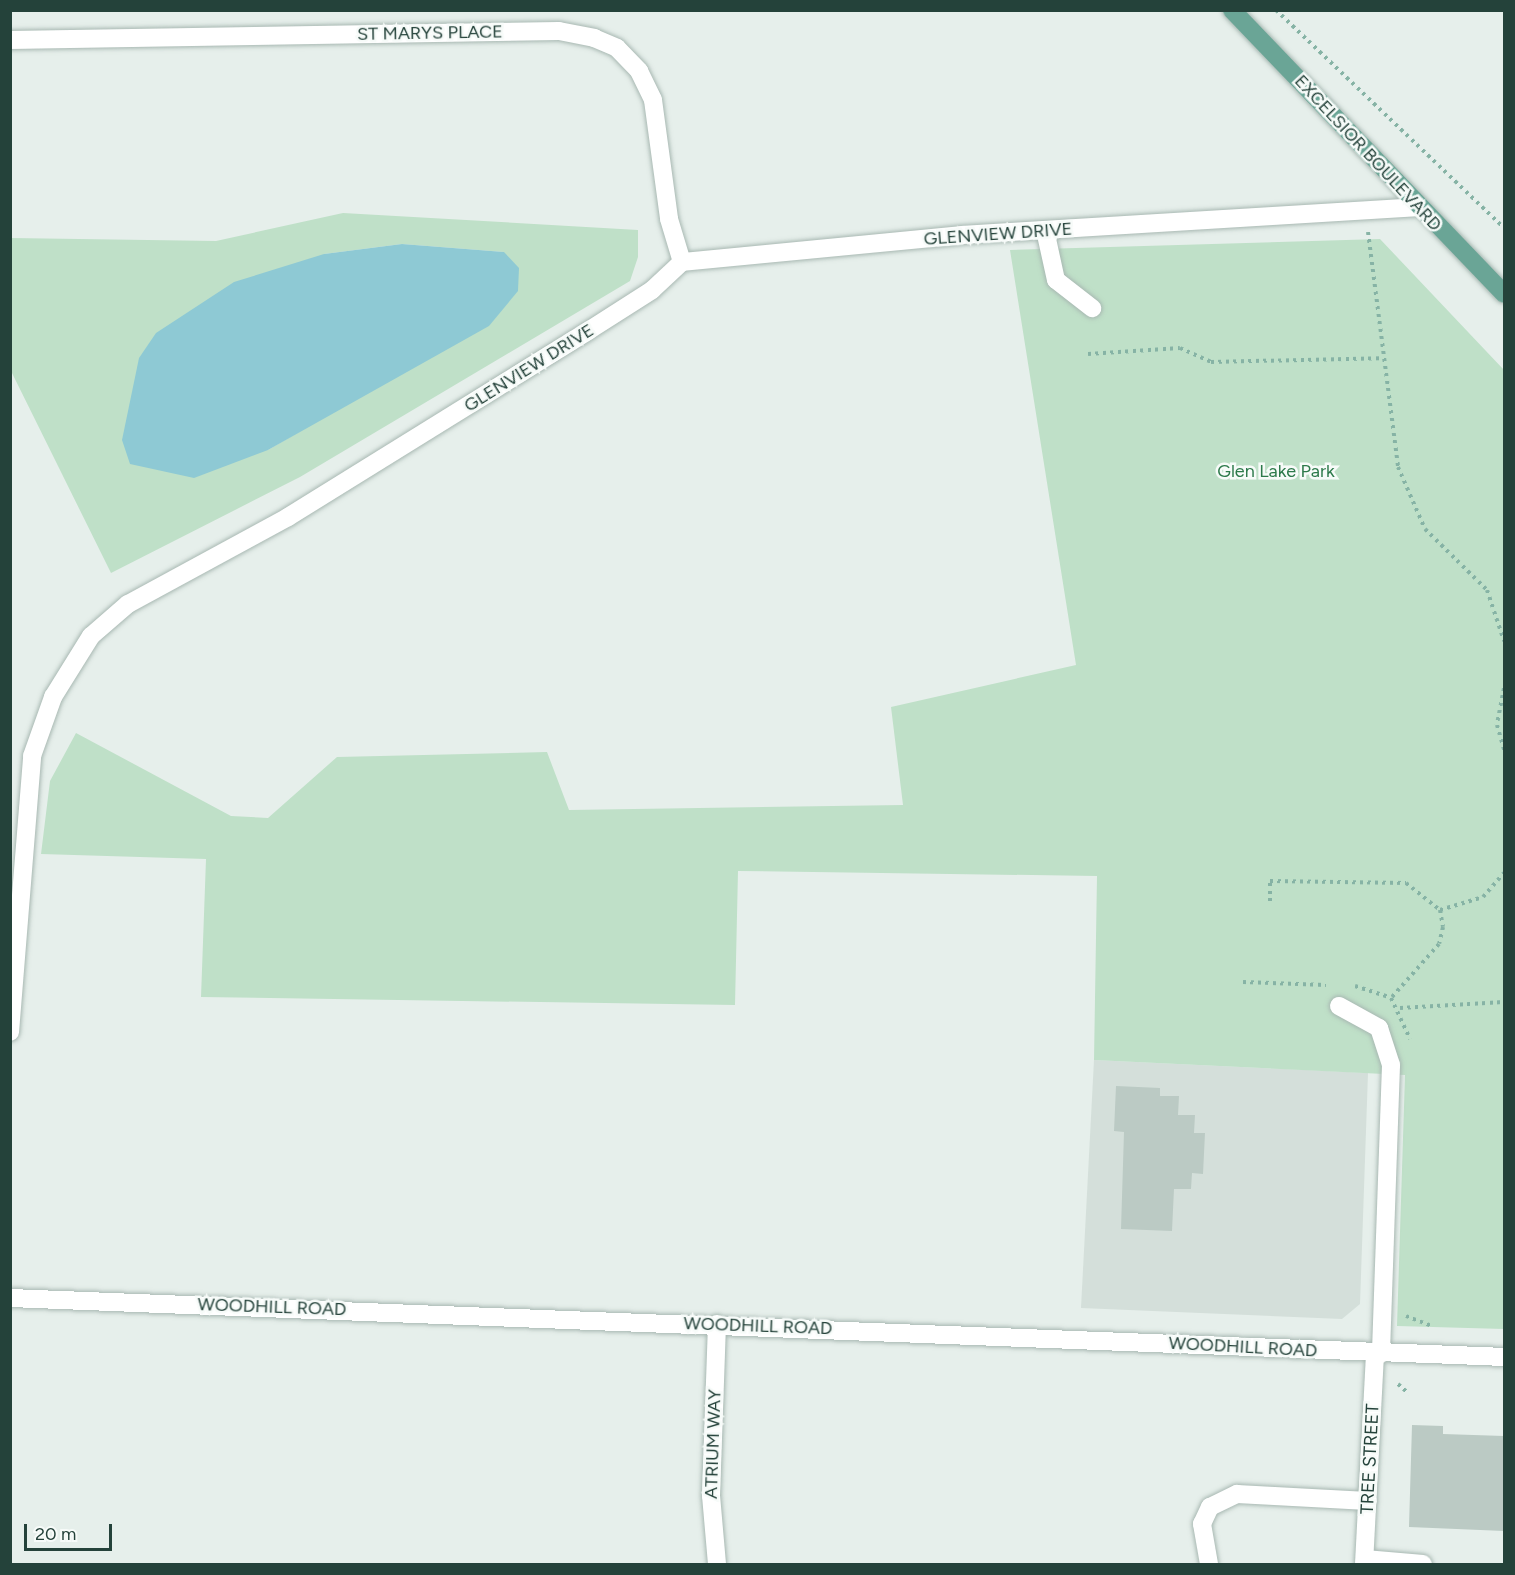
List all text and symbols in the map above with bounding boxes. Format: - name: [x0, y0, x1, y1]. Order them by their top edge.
- street label: ST MARYS PLACE: [357, 21, 503, 45]
- street label: EXCELSIOR BOULEVARD: [1290, 70, 1446, 236]
- street label: GLENVIEW DRIVE: [923, 218, 1073, 250]
- street label: GLENVIEW DRIVE: [460, 319, 598, 417]
- park label: Glen Lake Park: [1217, 460, 1335, 482]
- street label: WOODHILL ROAD: [197, 1294, 347, 1320]
- street label: WOODHILL ROAD: [683, 1313, 833, 1339]
- street label: WOODHILL ROAD: [1168, 1332, 1318, 1362]
- street label: ATRIUM WAY: [700, 1389, 726, 1499]
- street label: TREE STREET: [1356, 1403, 1384, 1515]
- scale bar: [27, 1512, 116, 1550]
- text: 20 m: [35, 1523, 76, 1545]

